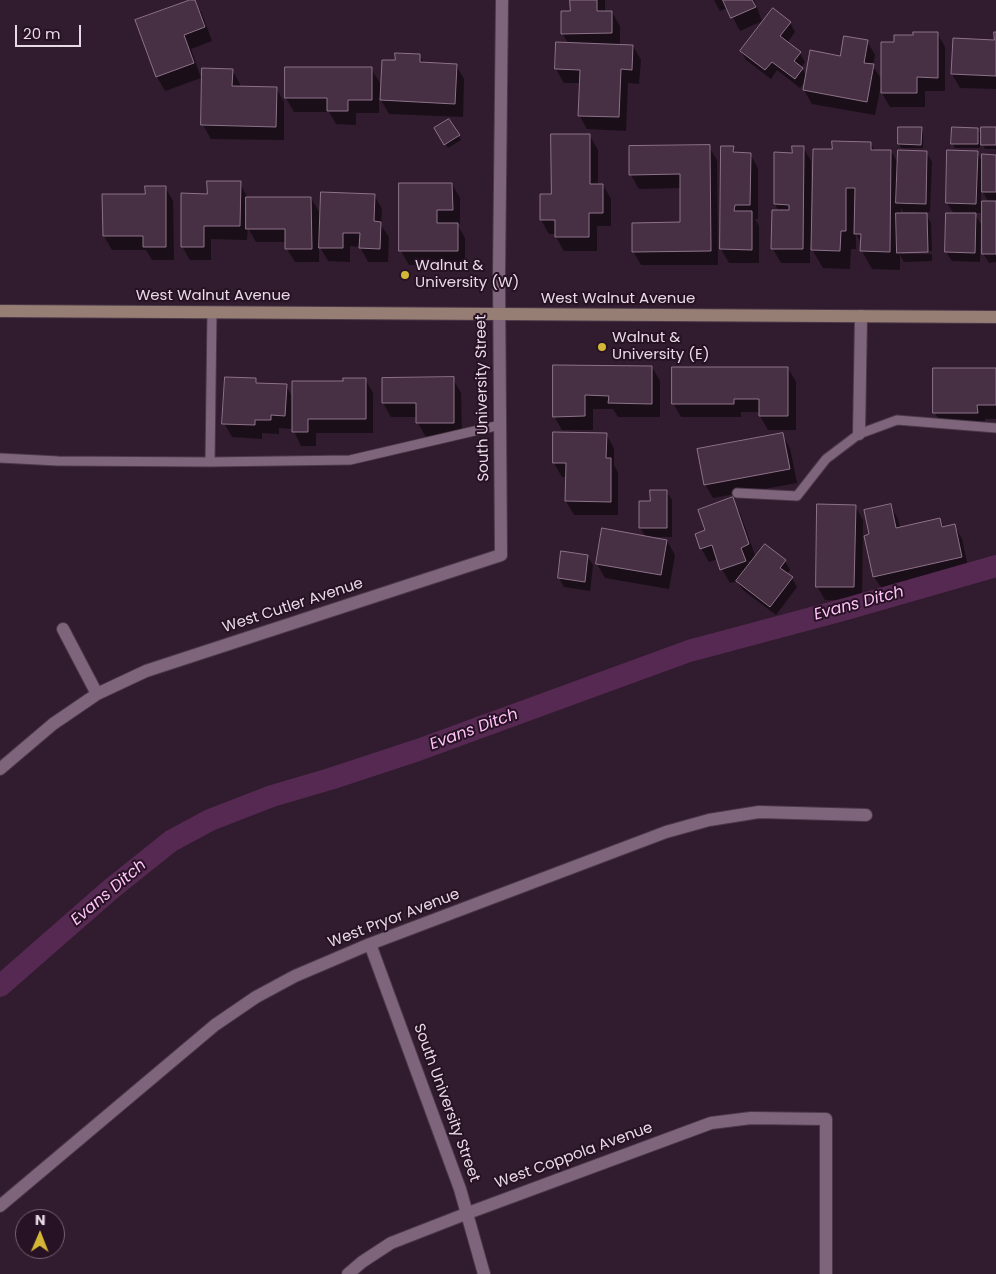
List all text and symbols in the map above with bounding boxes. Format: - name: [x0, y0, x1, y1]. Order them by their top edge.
- scale bar: [18, 15, 84, 47]
- text: 20 m: [23, 23, 61, 44]
- place label: Walnut & University (W): [415, 257, 519, 292]
- marker: Walnut & University (W): [399, 269, 411, 281]
- street label: West Walnut Avenue: [136, 287, 290, 305]
- street label: West Walnut Avenue: [541, 290, 695, 308]
- street label: South University Street: [473, 314, 493, 482]
- place label: Walnut & University (E): [612, 329, 709, 364]
- marker: Walnut & University (E): [596, 341, 608, 353]
- street label: West Cutler Avenue: [220, 575, 366, 637]
- water label: Evans Ditch: [812, 583, 906, 625]
- water label: Evans Ditch: [427, 705, 521, 755]
- water label: Evans Ditch: [67, 856, 151, 930]
- street label: West Pryor Avenue: [326, 886, 462, 952]
- street label: South University Street: [409, 1021, 483, 1185]
- street label: West Coppola Avenue: [493, 1119, 655, 1193]
- north arrow: [15, 1209, 65, 1259]
- text: N: [35, 1210, 46, 1230]

